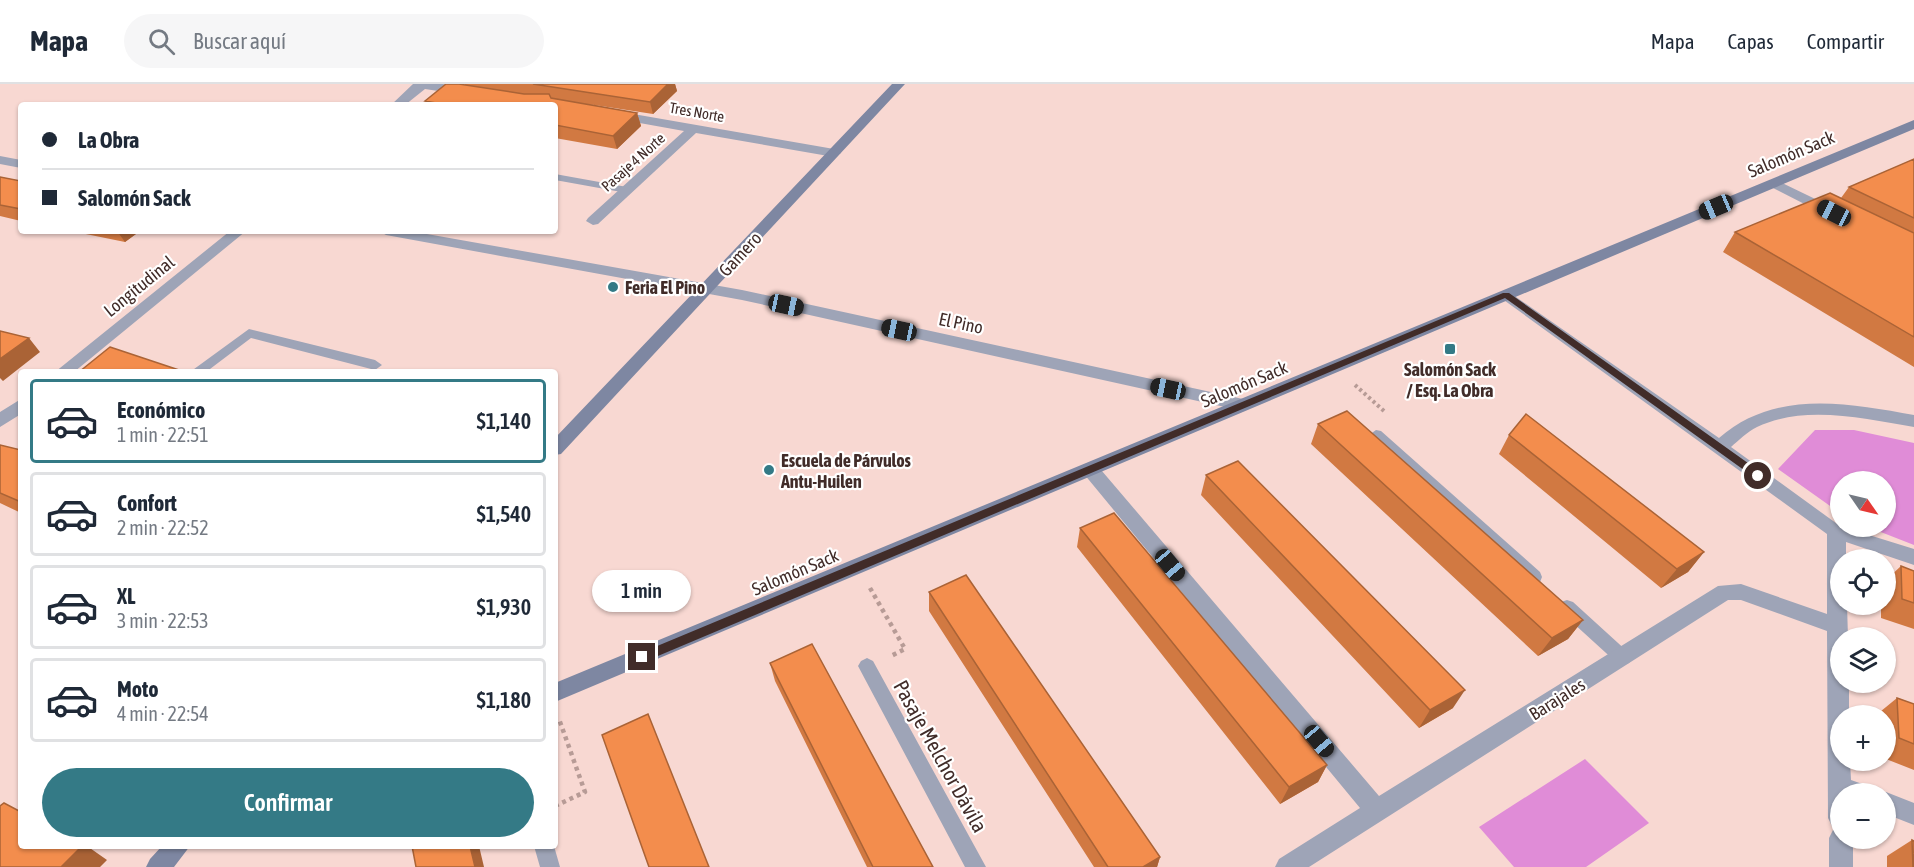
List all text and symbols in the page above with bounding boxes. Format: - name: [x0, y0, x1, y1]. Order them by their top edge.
- search box: [124, 14, 544, 68]
- text: Mapa: [30, 25, 88, 57]
- icon: search: [145, 25, 178, 58]
- text: Buscar aquí: [193, 28, 286, 54]
- text: Mapa: [1651, 29, 1694, 53]
- text: Capas: [1727, 29, 1774, 53]
- text: Compartir: [1807, 29, 1884, 53]
- street label: Tres Norte: [668, 99, 726, 125]
- street label: Salomón Sack: [1745, 126, 1838, 182]
- text: La Obra: [78, 127, 139, 153]
- street label: Pasaje 4 Norte: [598, 129, 668, 195]
- text: Salomón Sack: [78, 185, 191, 211]
- car: [1696, 192, 1736, 222]
- car: [1814, 197, 1854, 229]
- street label: Gamero: [714, 228, 766, 280]
- street label: Longitudinal: [100, 251, 179, 321]
- place label: Feria El Pino: [625, 277, 705, 298]
- marker: Feria El Pino: [606, 280, 620, 294]
- car: [767, 292, 805, 318]
- street label: El Pino: [937, 308, 985, 338]
- car: [880, 317, 918, 343]
- marker: Salomón Sack / Esq. La Obra: [1443, 342, 1457, 356]
- street label: Salomón Sack: [1198, 356, 1291, 412]
- place label: Salomón Sack / Esq. La Obra: [1404, 359, 1497, 401]
- car: [1149, 376, 1187, 402]
- icon: car: [45, 394, 99, 448]
- text: Económico: [117, 397, 205, 423]
- text: $1,140: [476, 408, 531, 434]
- text: 1 min · 22:51: [117, 423, 209, 446]
- place label: Escuela de Párvulos Antu-Huilen: [780, 450, 912, 492]
- route start: [1744, 462, 1771, 489]
- marker: Escuela de Párvulos Antu-Huilen: [762, 463, 776, 477]
- north arrow: [1830, 471, 1896, 537]
- map controls: [1830, 471, 1896, 849]
- icon: car: [45, 487, 99, 541]
- text: Confort: [117, 490, 177, 516]
- text: $1,540: [476, 501, 531, 527]
- text: 2 min · 22:52: [117, 516, 209, 539]
- street label: Salomón Sack: [749, 544, 842, 600]
- car: [1152, 545, 1188, 585]
- button: locate: [1830, 549, 1896, 615]
- callout: 1 min: [592, 570, 692, 612]
- text: 1 min: [621, 579, 662, 602]
- icon: car: [45, 580, 99, 634]
- text: XL: [117, 583, 135, 609]
- text: $1,930: [476, 594, 531, 620]
- text: 3 min · 22:53: [117, 609, 209, 632]
- button: layers: [1830, 627, 1896, 693]
- route end: [628, 643, 655, 670]
- icon: car: [45, 673, 99, 727]
- street label: Barajales: [1525, 674, 1589, 724]
- text: Moto: [117, 676, 159, 702]
- street label: Pasaje Melchor Dávila: [889, 676, 993, 836]
- text: $1,180: [476, 687, 531, 713]
- text: 4 min · 22:54: [117, 702, 209, 725]
- button: +: [1830, 705, 1896, 771]
- car: [1301, 721, 1337, 761]
- button: Confirmar: [42, 768, 534, 837]
- button: −: [1830, 783, 1896, 849]

